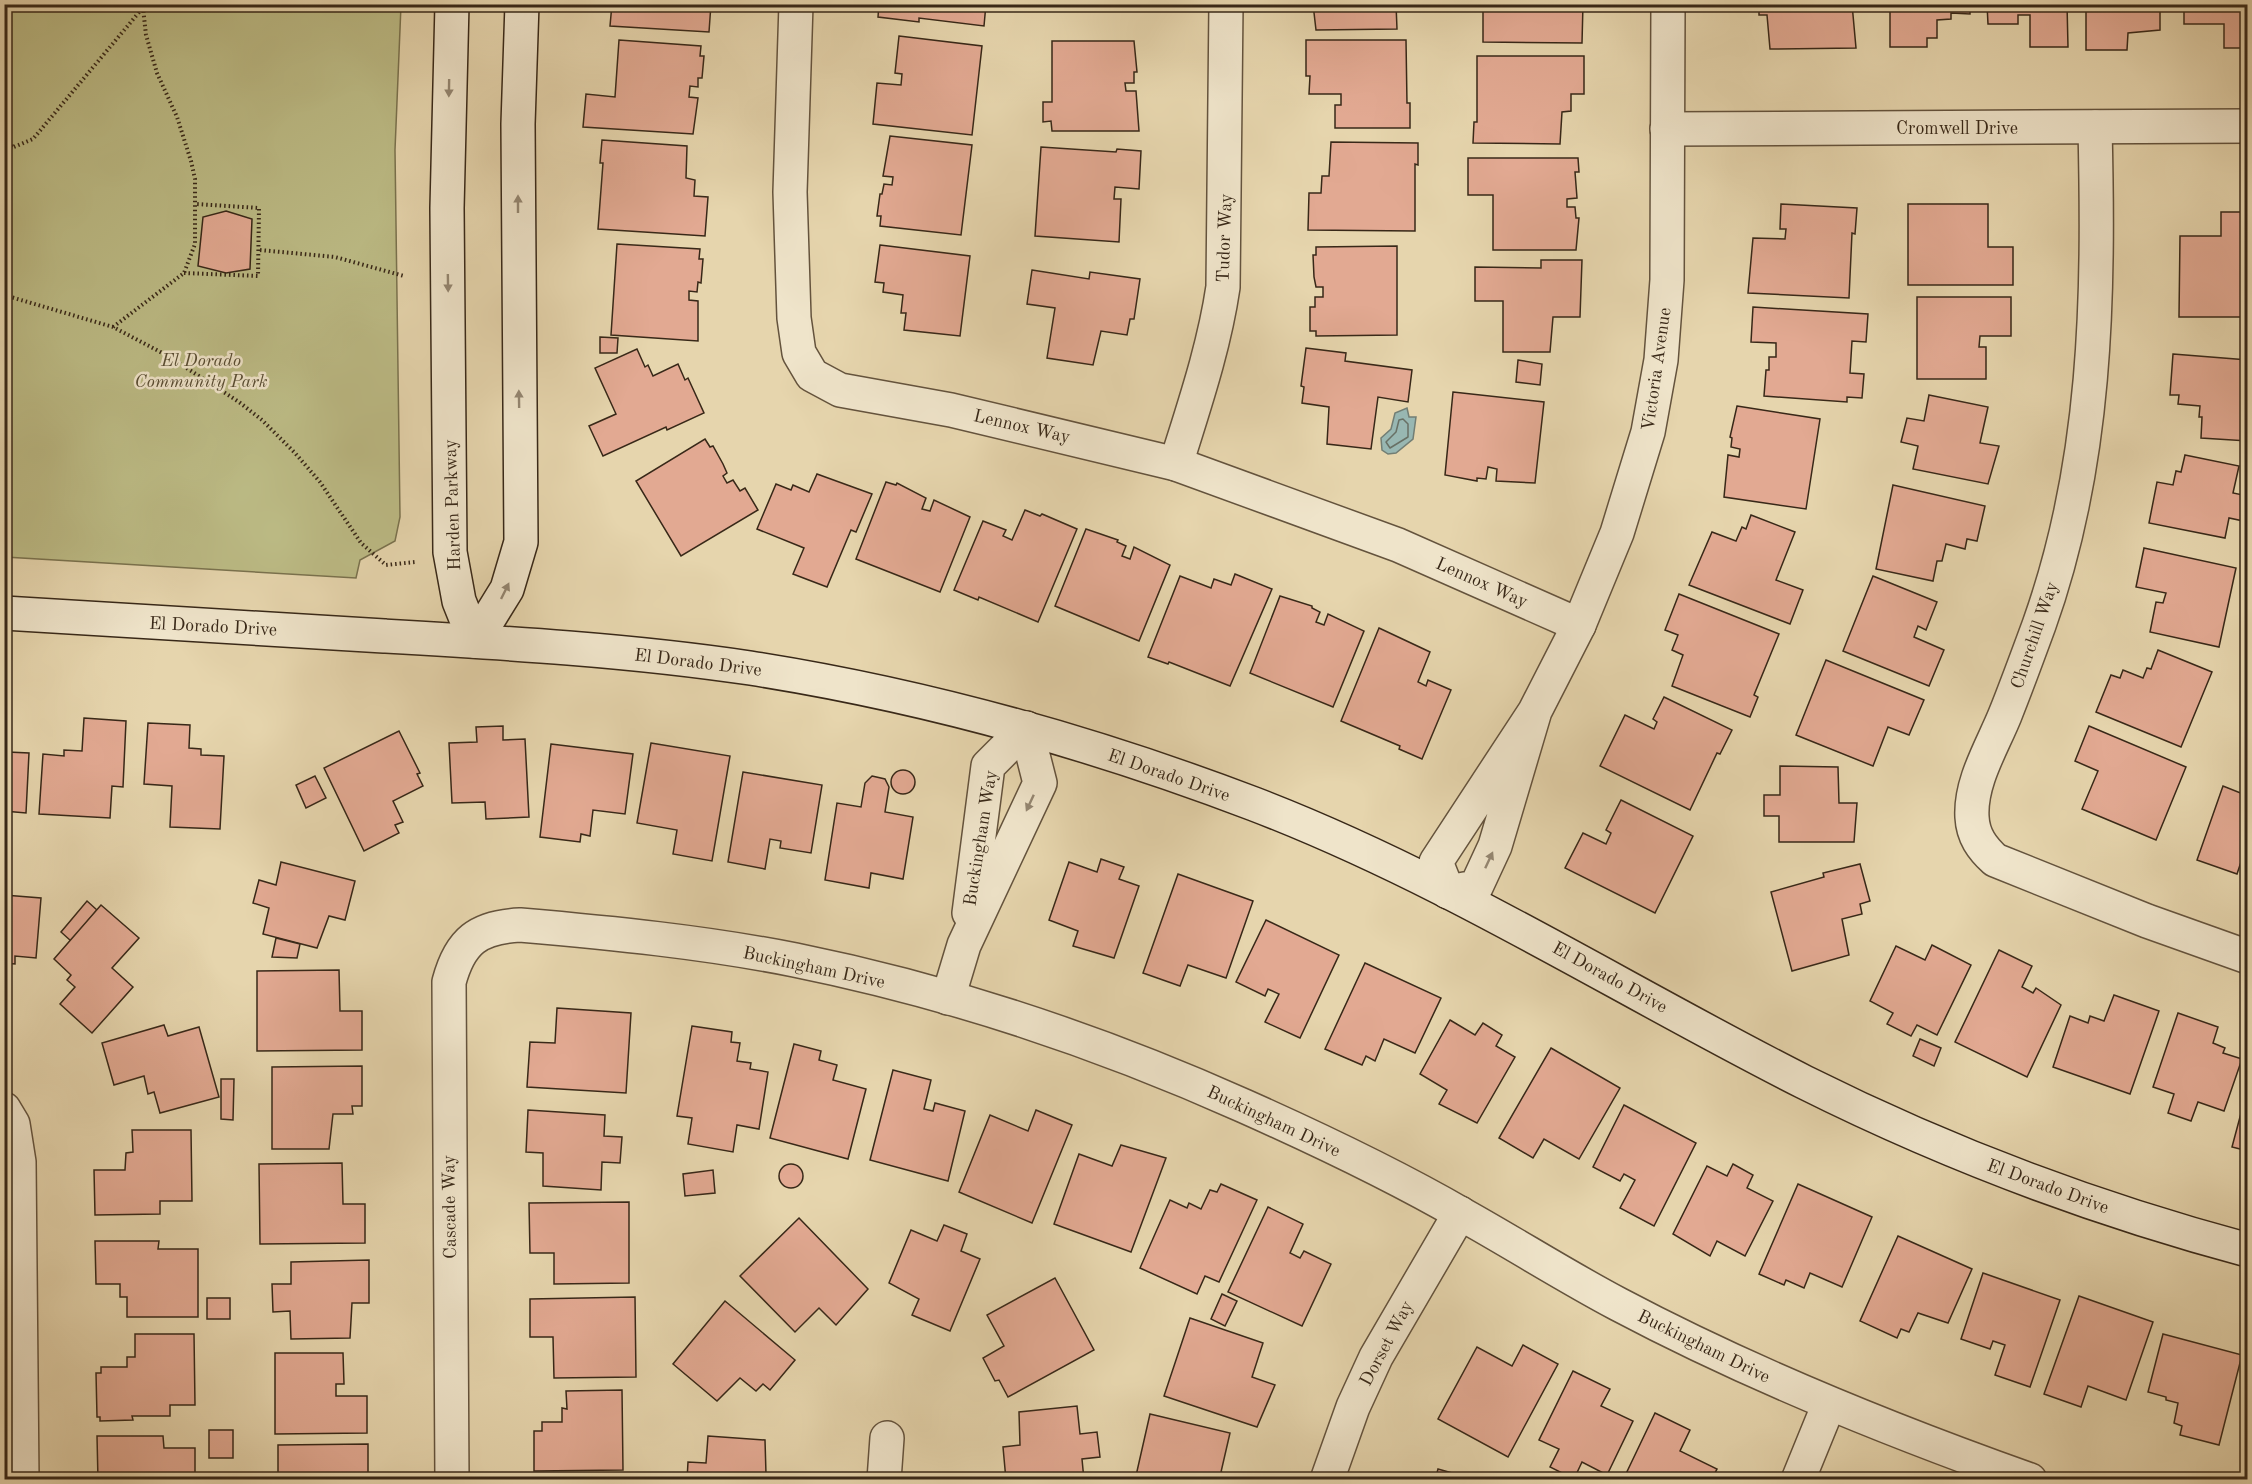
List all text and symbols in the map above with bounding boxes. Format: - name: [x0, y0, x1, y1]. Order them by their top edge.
- one-way arrow: [444, 78, 454, 97]
- street label: Cromwell Drive: [1896, 120, 2018, 138]
- street label: Tudor Way: [1214, 193, 1236, 283]
- one-way arrow: [513, 194, 523, 213]
- one-way arrow: [443, 273, 453, 292]
- street label: Victoria Avenue: [1639, 306, 1675, 432]
- park label: El Dorado Community Park: [134, 352, 268, 391]
- one-way arrow: [514, 389, 524, 408]
- street label: Lennox Way: [972, 407, 1072, 447]
- street label: Harden Parkway: [442, 438, 464, 571]
- street label: Lennox Way: [1433, 555, 1531, 611]
- street label: Churchill Way: [2008, 579, 2062, 691]
- one-way arrow: [499, 582, 509, 600]
- street label: El Dorado Drive: [148, 615, 277, 639]
- street label: El Dorado Drive: [633, 646, 763, 680]
- street label: El Dorado Drive: [1105, 747, 1232, 805]
- street label: Buckingham Way: [961, 768, 1001, 907]
- one-way arrow: [1025, 795, 1034, 812]
- one-way arrow: [1484, 851, 1493, 868]
- street label: El Dorado Drive: [1549, 939, 1670, 1017]
- street label: Buckingham Drive: [741, 944, 886, 992]
- street label: Buckingham Drive: [1204, 1083, 1343, 1161]
- street label: Cascade Way: [440, 1154, 460, 1259]
- street label: El Dorado Drive: [1984, 1157, 2111, 1217]
- street label: Dorset Way: [1357, 1297, 1417, 1389]
- street label: Buckingham Drive: [1635, 1307, 1773, 1387]

